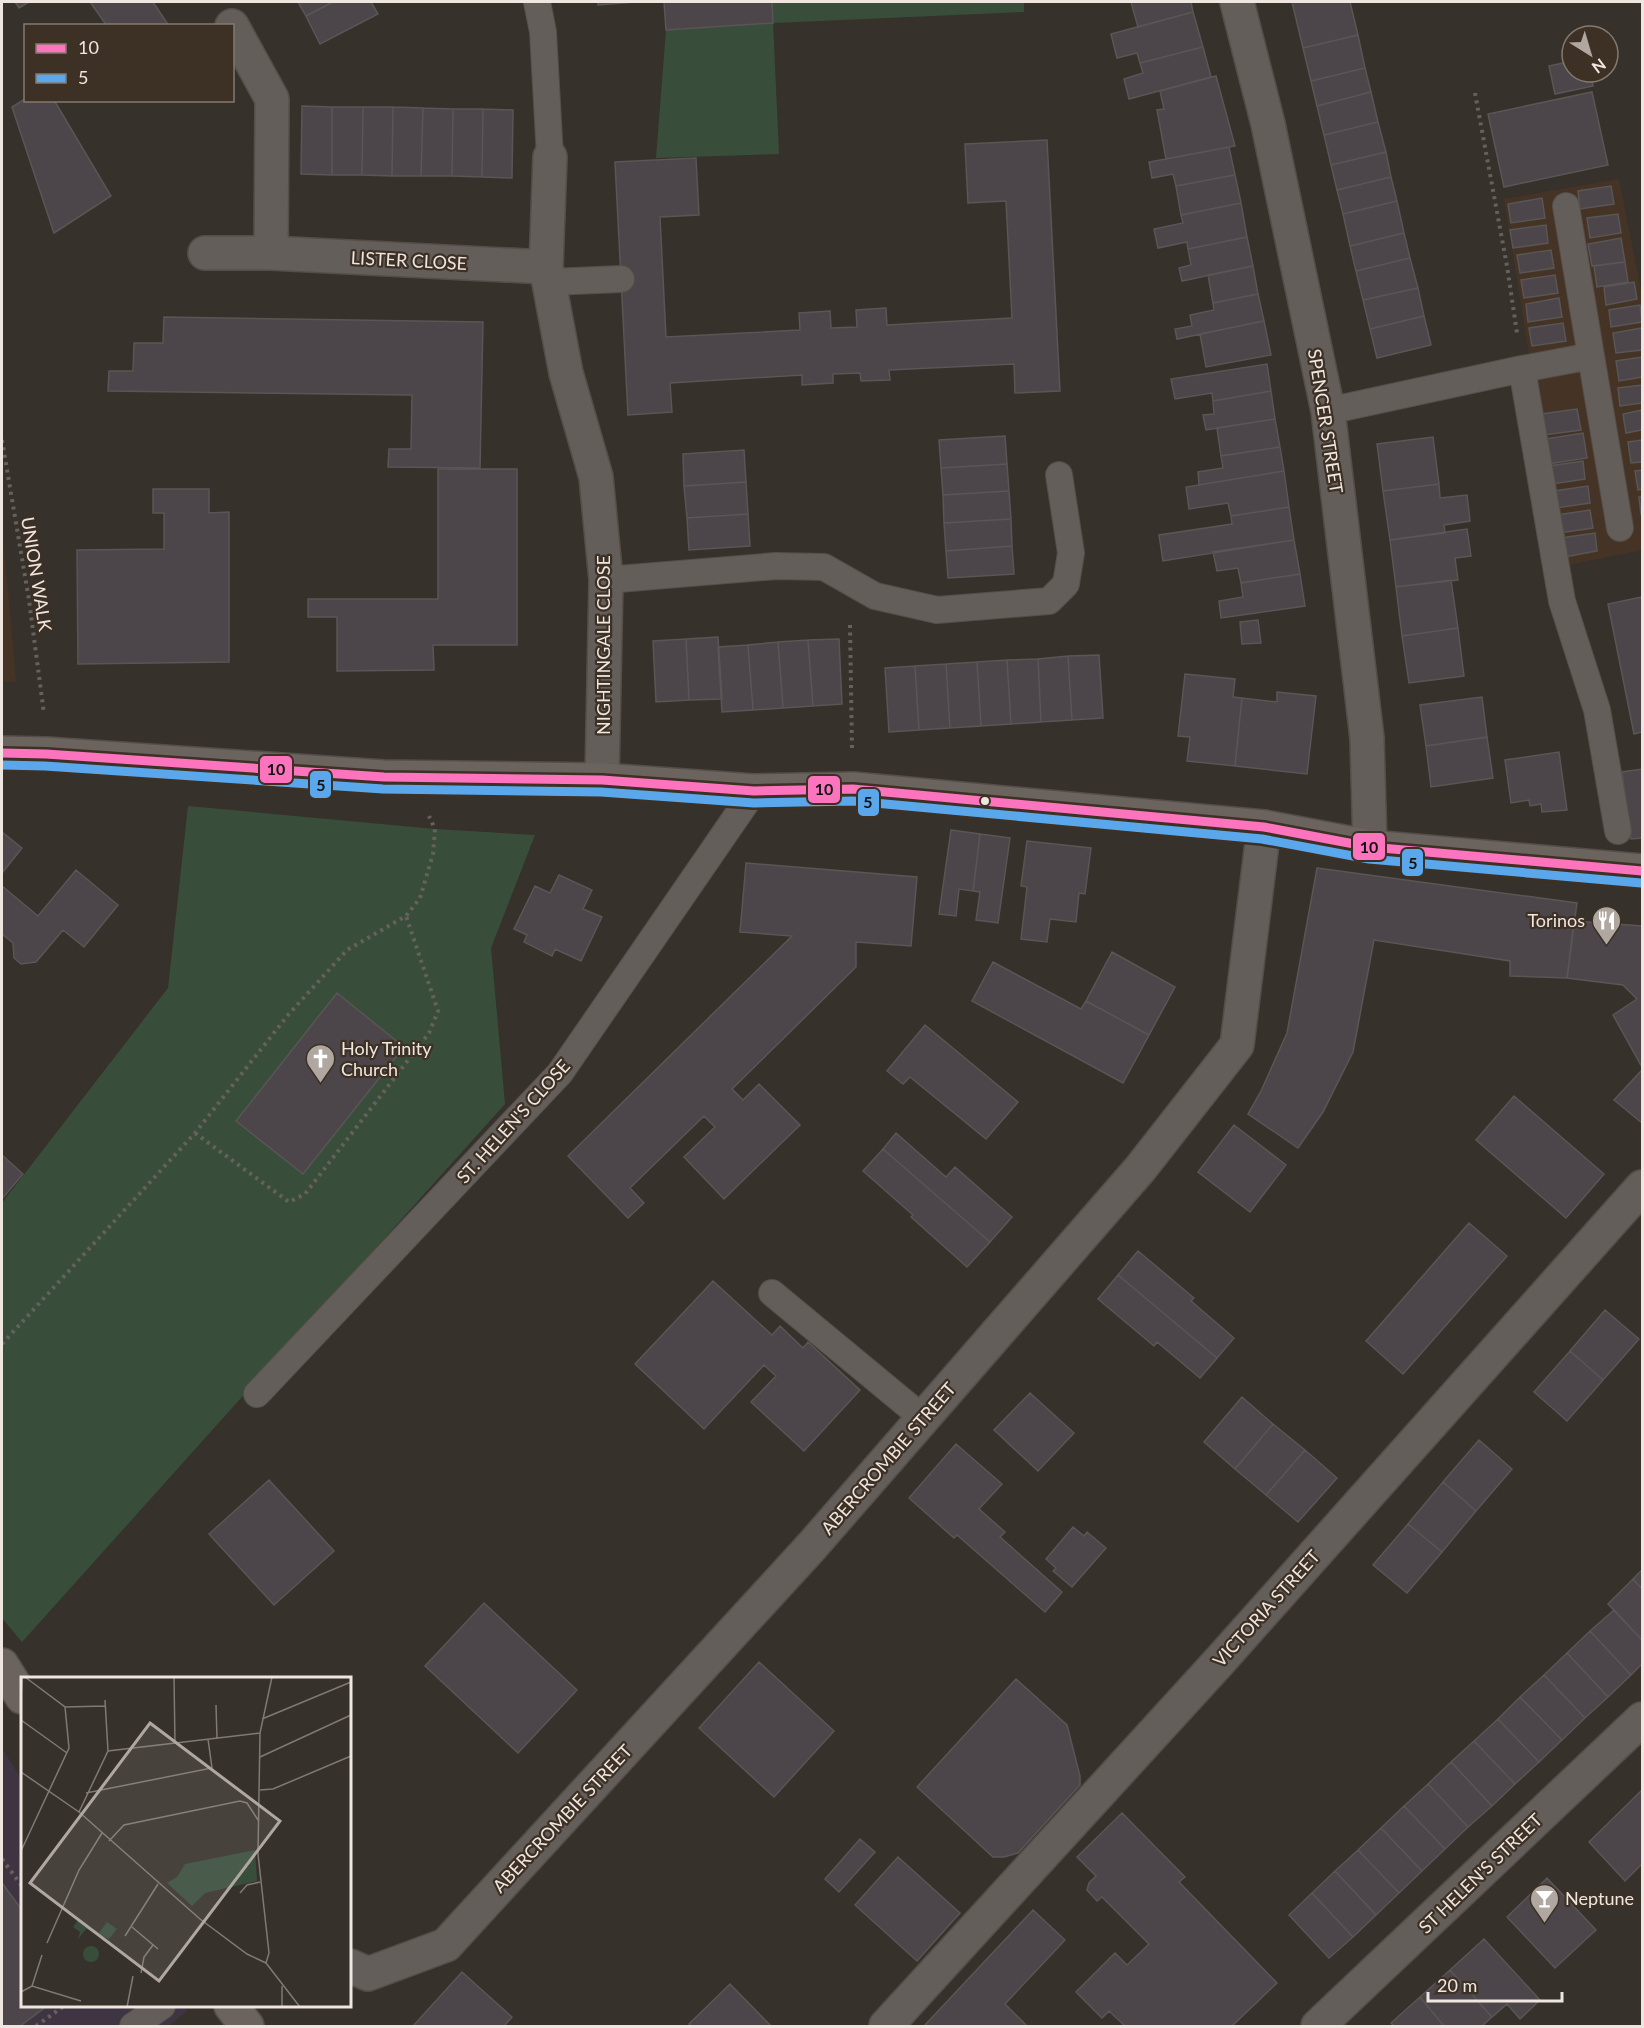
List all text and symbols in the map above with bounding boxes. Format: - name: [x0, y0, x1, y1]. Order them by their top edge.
- legend: [24, 24, 234, 102]
- north arrow: [1560, 24, 1620, 84]
- text: 10: [78, 36, 99, 58]
- text: N: [1589, 55, 1610, 78]
- text: 5: [78, 66, 88, 88]
- street label: LISTER CLOSE: [350, 246, 468, 274]
- street label: SPENCER STREET: [1304, 347, 1348, 495]
- street label: UNION WALK: [17, 515, 57, 633]
- street label: NIGHTINGALE CLOSE: [592, 555, 614, 735]
- line badge: 10: [259, 755, 293, 784]
- text: 10: [267, 759, 285, 778]
- line badge: 5: [309, 770, 332, 799]
- text: 5: [316, 775, 326, 794]
- line badge: 10: [807, 775, 841, 804]
- text: 10: [815, 779, 833, 798]
- line badge: 5: [857, 788, 880, 817]
- text: 5: [863, 792, 873, 811]
- unlabelled marker: [979, 795, 991, 807]
- line badge: 10: [1352, 832, 1386, 861]
- text: 10: [1360, 837, 1378, 856]
- line badge: 5: [1401, 848, 1424, 877]
- text: 5: [1408, 853, 1418, 872]
- restaurant icon: Torinos: [1590, 904, 1622, 946]
- place label: Torinos: [1527, 909, 1585, 931]
- place label: Holy Trinity Church: [341, 1037, 432, 1080]
- church icon: Holy Trinity Church: [304, 1042, 336, 1084]
- street label: ST. HELEN'S CLOSE: [452, 1055, 574, 1187]
- street label: ABERCROMBIE STREET: [816, 1377, 960, 1539]
- street label: VICTORIA STREET: [1208, 1545, 1324, 1671]
- inset map: [21, 1677, 351, 2007]
- street label: ABERCROMBIE STREET: [488, 1739, 637, 1897]
- street label: ST HELEN'S STREET: [1414, 1808, 1547, 1938]
- bar icon: Neptune: [1528, 1882, 1560, 1924]
- place label: Neptune: [1565, 1887, 1634, 1909]
- scale bar: [1428, 1965, 1562, 2003]
- text: 20 m: [1437, 1974, 1477, 1996]

